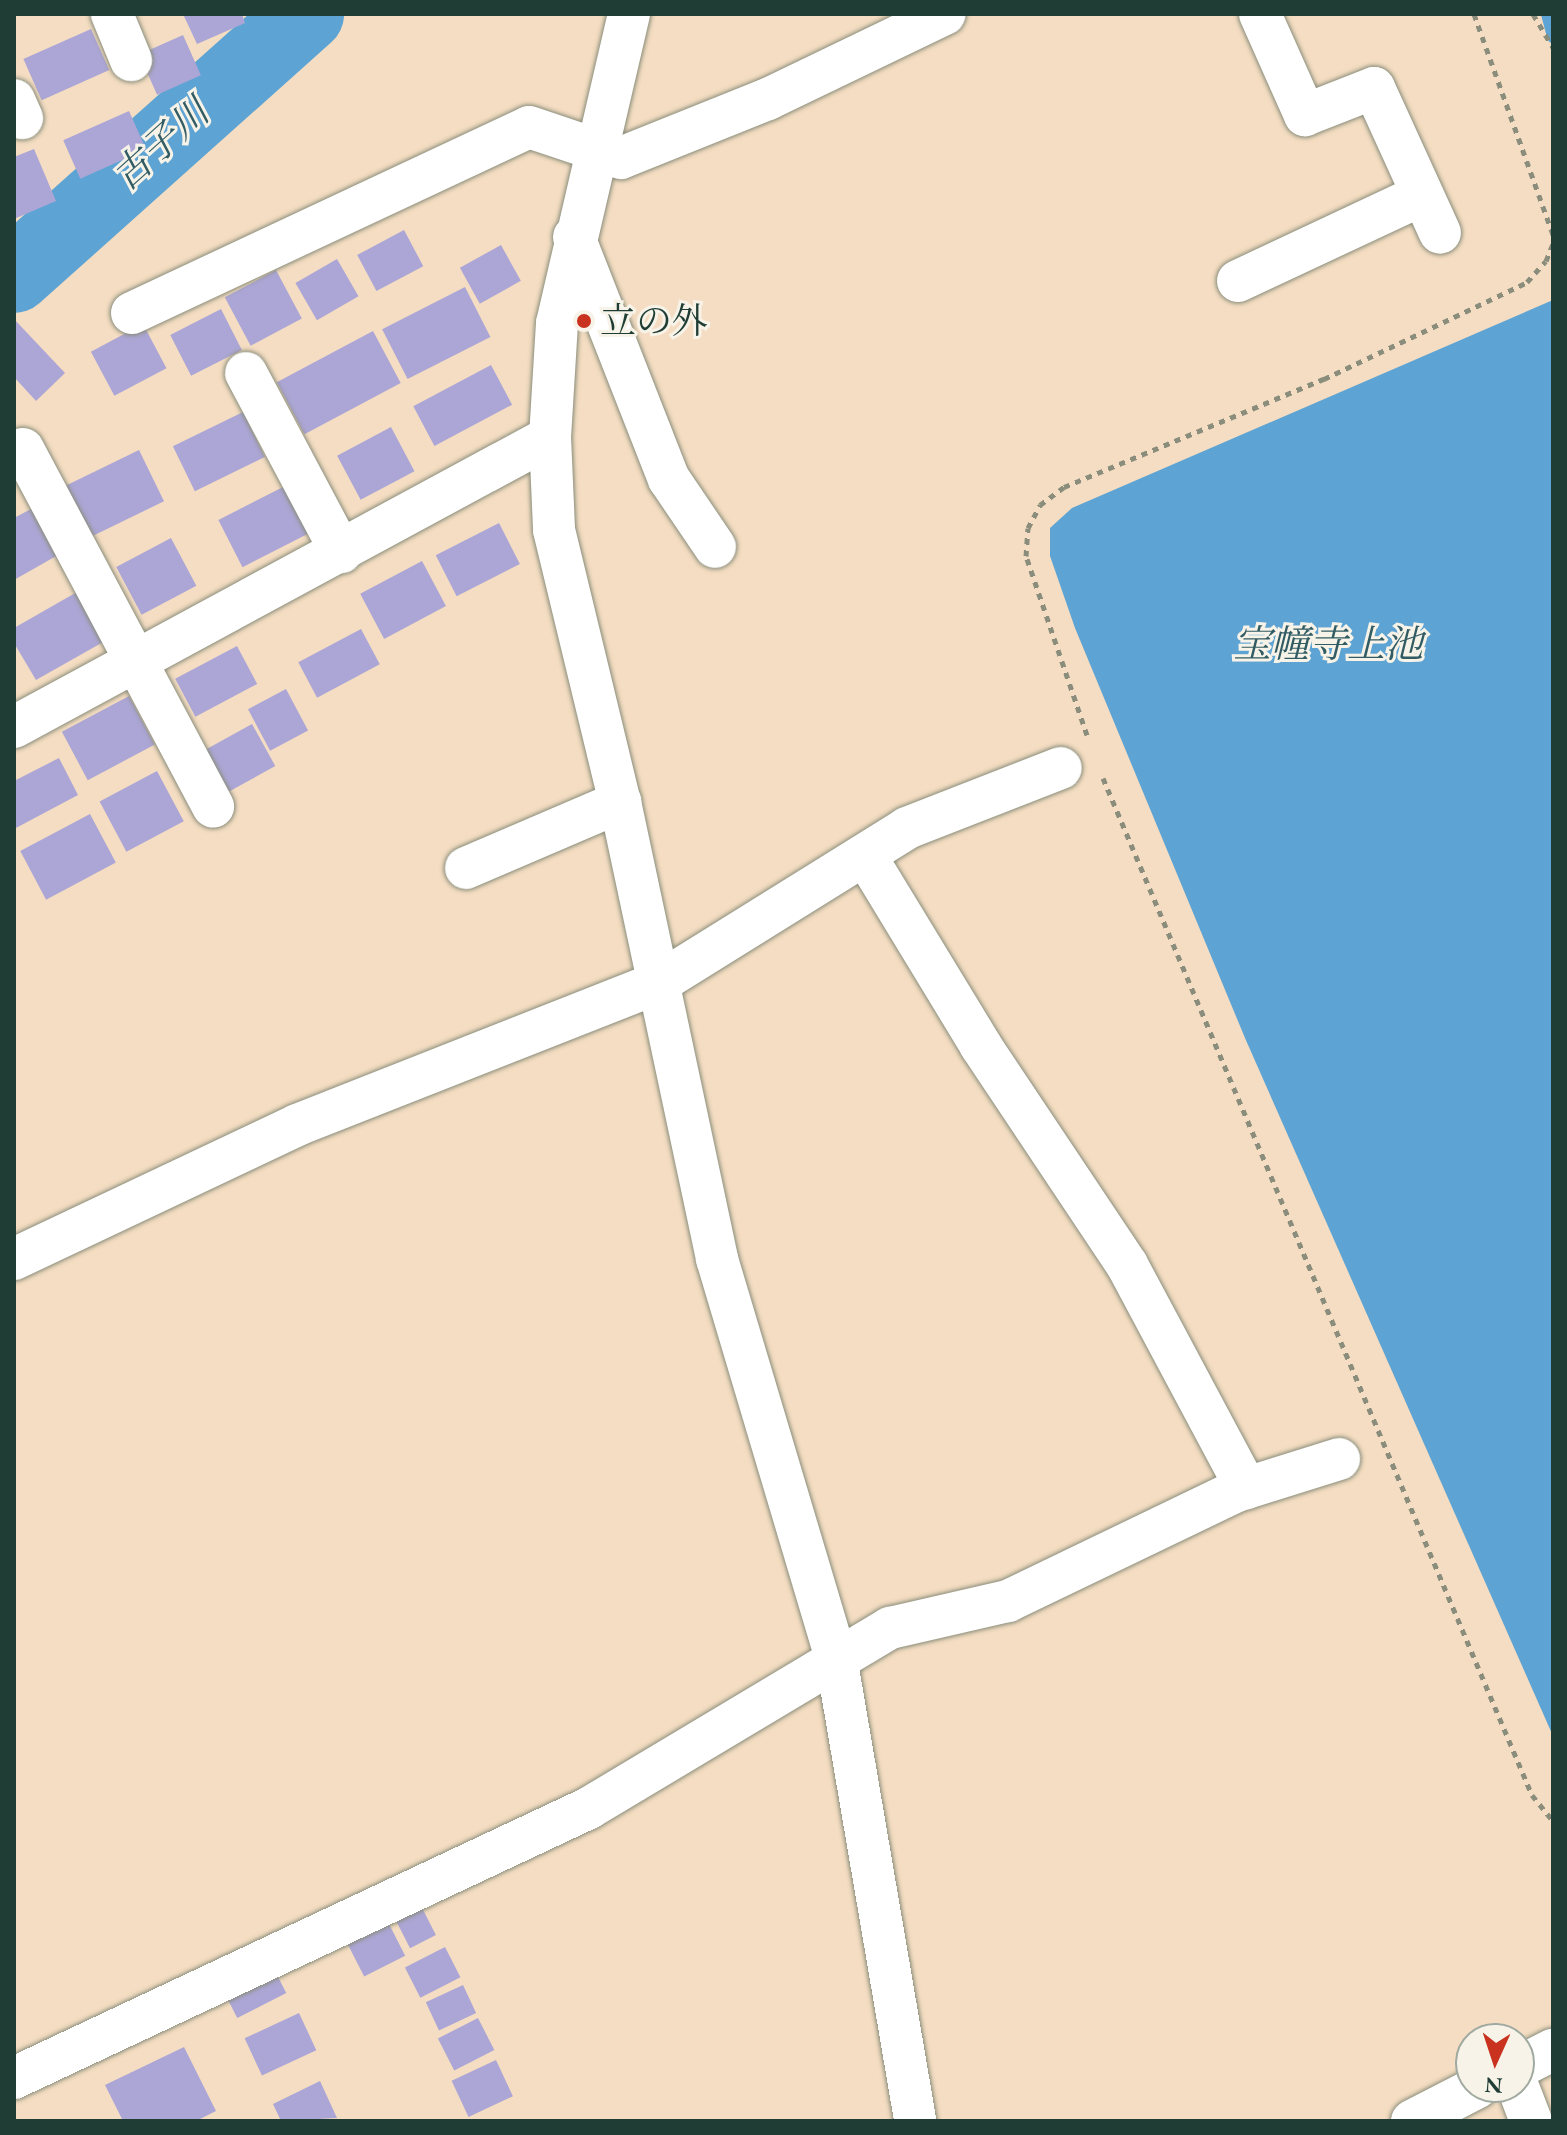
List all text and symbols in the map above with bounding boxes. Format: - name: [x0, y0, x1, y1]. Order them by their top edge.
- water label: 古子川: [102, 89, 218, 199]
- place label: 立の外: [600, 299, 708, 343]
- marker: 立の外: [575, 312, 593, 330]
- water label: 宝幢寺上池: [1233, 621, 1423, 667]
- north arrow: [1455, 2023, 1535, 2103]
- text: N: [1484, 2071, 1503, 2100]

